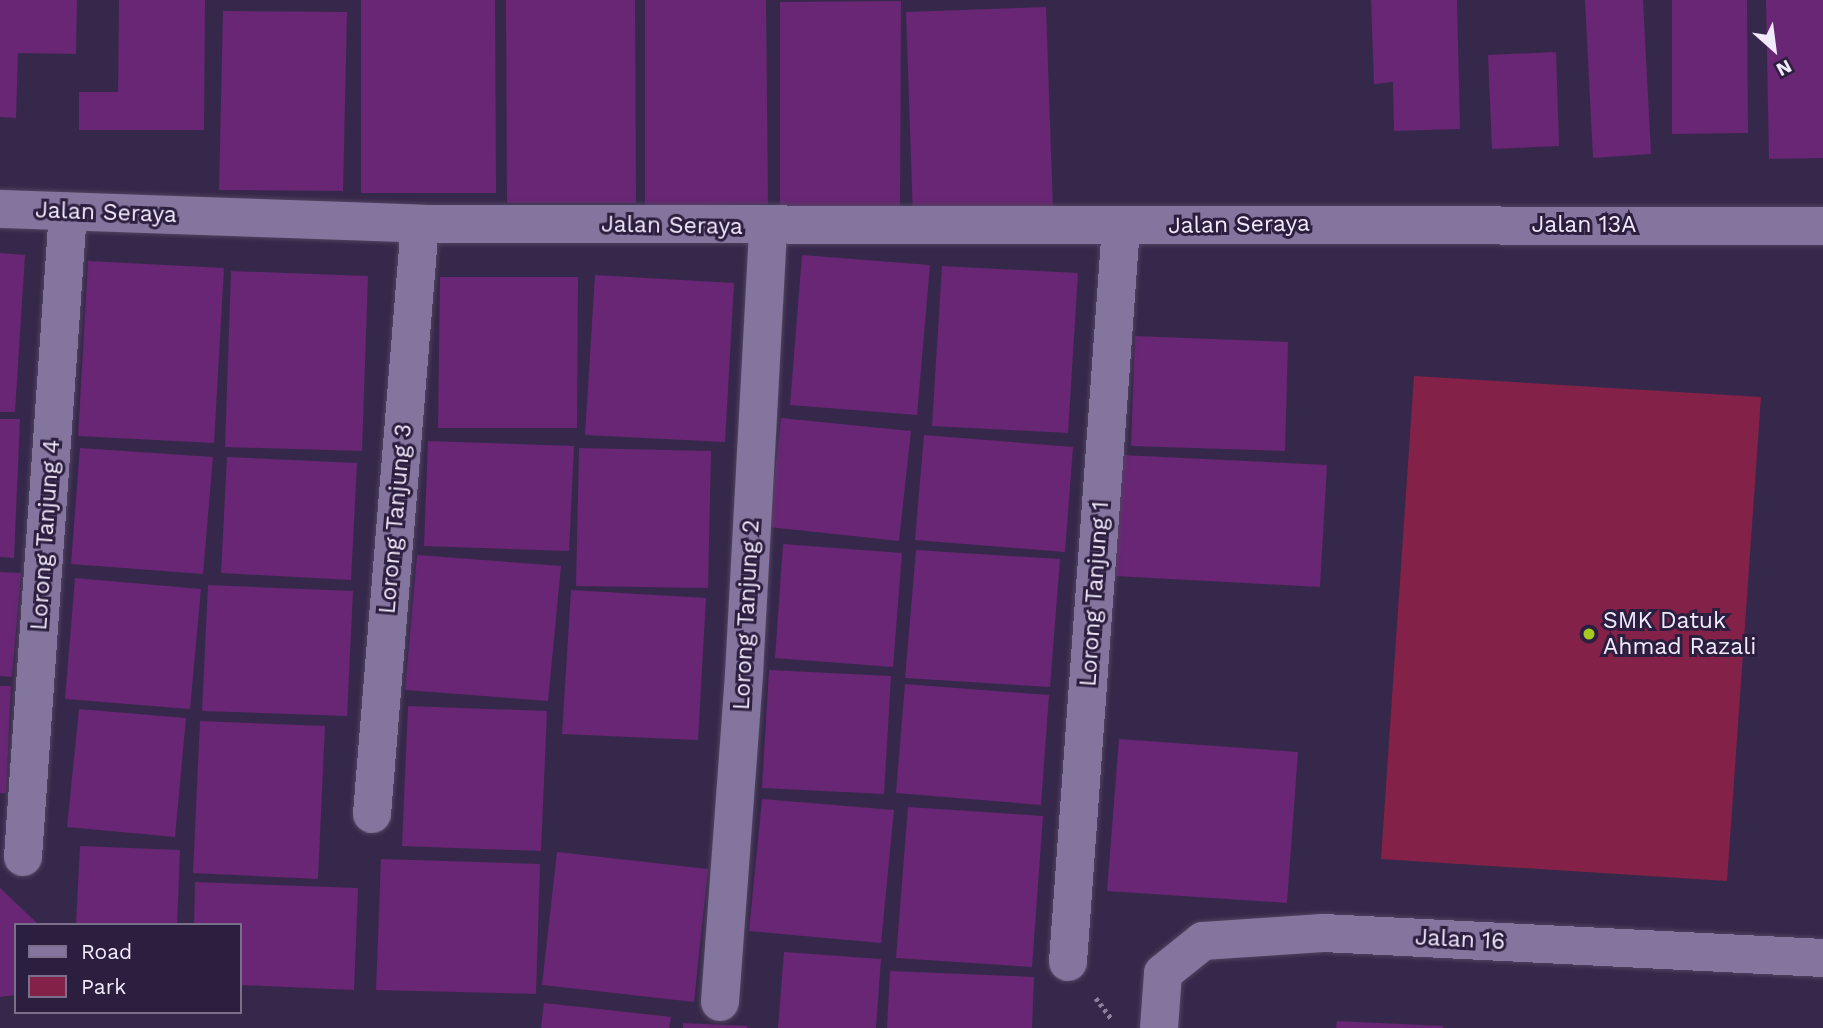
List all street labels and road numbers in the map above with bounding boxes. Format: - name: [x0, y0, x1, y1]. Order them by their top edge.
- street label: Jalan Seraya: [35, 197, 177, 229]
- street label: Jalan Seraya: [1168, 210, 1310, 240]
- street label: Jalan Seraya: [601, 211, 743, 241]
- street label: Jalan 13A: [1531, 211, 1637, 239]
- street label: Lorong Tanjung 3: [374, 423, 418, 615]
- street label: Lorong Tanjung 4: [26, 438, 66, 632]
- street label: Lorong Tanjung 1: [1075, 500, 1115, 688]
- street label: Lorong Tanjung 2: [728, 519, 766, 711]
- street label: Jalan 16: [1414, 924, 1506, 956]

